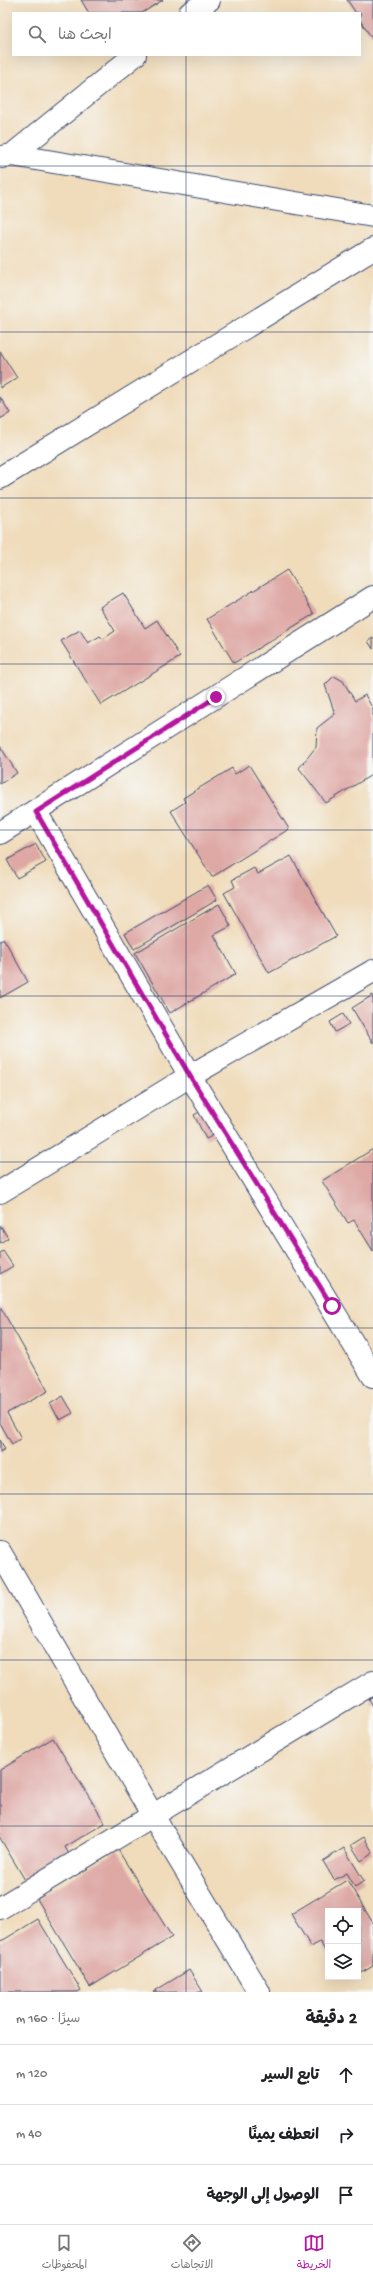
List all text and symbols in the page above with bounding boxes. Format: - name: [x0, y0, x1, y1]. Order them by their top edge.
- search box: [12, 12, 361, 56]
- icon: search: [26, 23, 48, 45]
- text: ابحث هنا: [58, 27, 112, 45]
- route end: [207, 688, 225, 706]
- route start: [323, 1297, 341, 1315]
- map controls: [325, 1908, 361, 1980]
- button: locate: [325, 1908, 361, 1944]
- button: layers: [325, 1944, 361, 1980]
- text: 2 دقيقة: [305, 2010, 357, 2030]
- text: سيرًا · 160 m: [16, 2012, 80, 2027]
- icon: ahead: [335, 2064, 357, 2086]
- text: 120 m: [16, 2067, 47, 2082]
- text: تابع السير: [262, 2067, 319, 2085]
- icon: right: [335, 2124, 357, 2146]
- text: 40 m: [16, 2127, 42, 2142]
- text: انعطف يمينًا: [248, 2127, 319, 2145]
- icon: arrive: [335, 2184, 357, 2206]
- text: الوصول إلى الوجهة: [206, 2187, 319, 2205]
- tab: المحفوظات: [42, 2232, 87, 2274]
- tab: الاتجاهات: [171, 2232, 213, 2274]
- tab: الخريطة: [297, 2232, 331, 2274]

